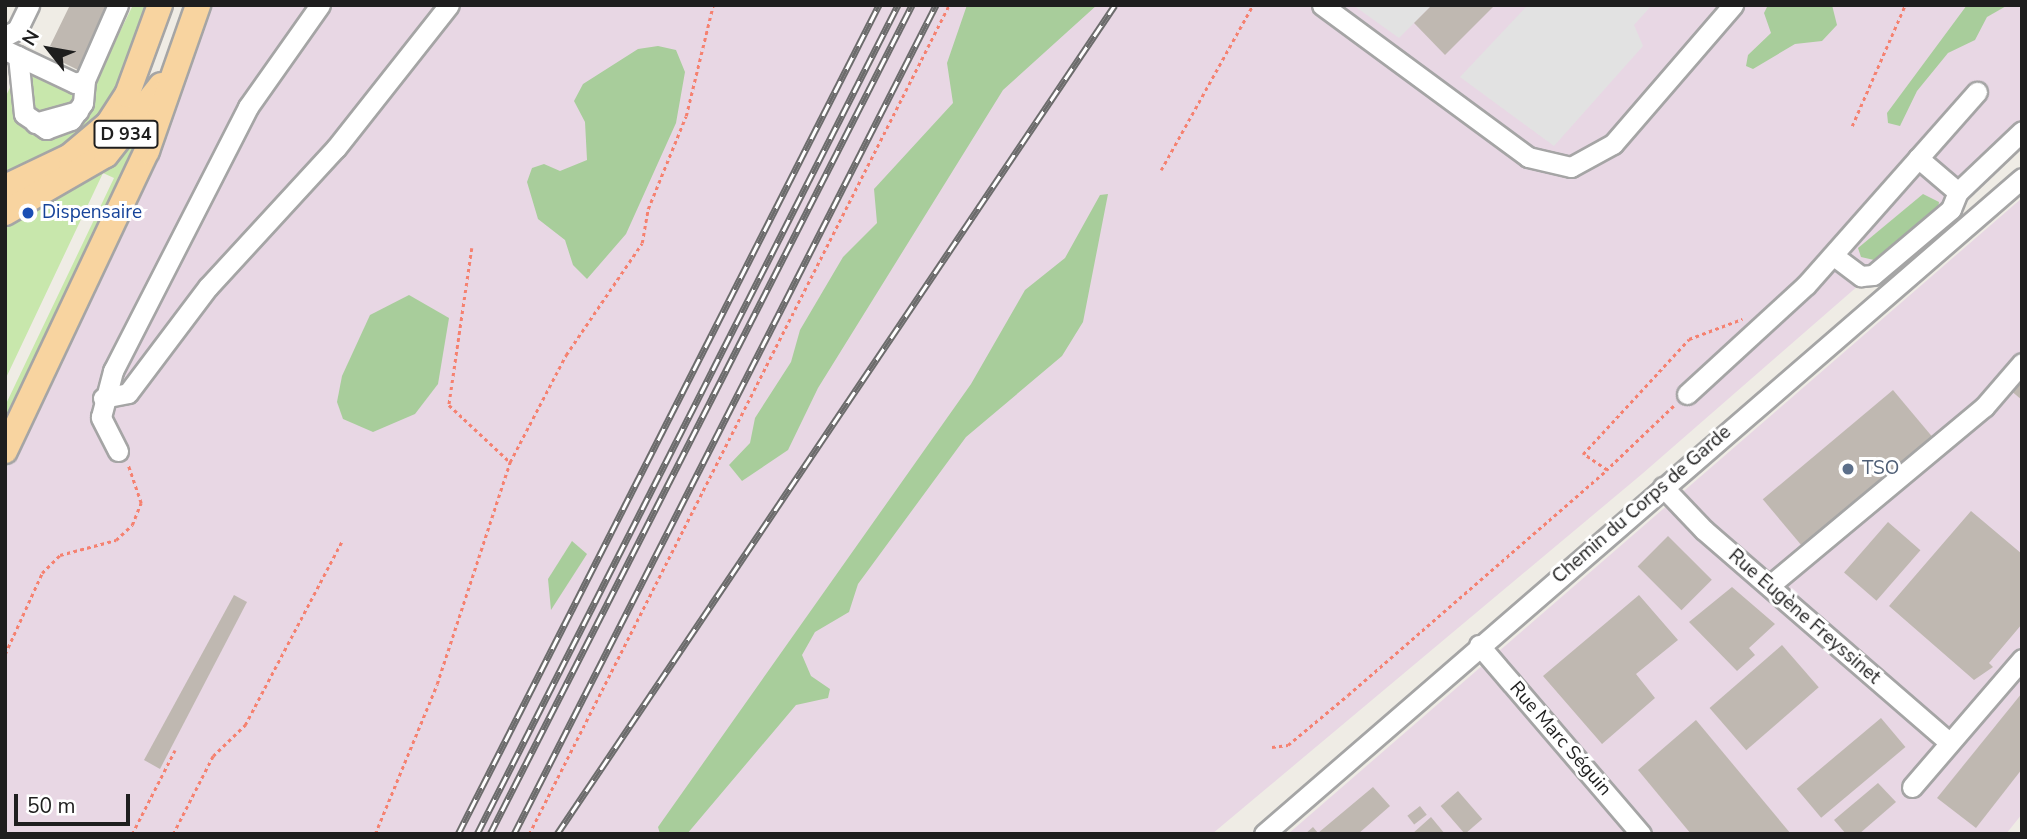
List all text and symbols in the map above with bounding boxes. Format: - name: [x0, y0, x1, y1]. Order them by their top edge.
- north arrow: [14, 14, 84, 84]
- text: N: [16, 25, 46, 51]
- road number: D 934: [93, 119, 159, 148]
- place label: Dispensaire: [42, 202, 142, 224]
- marker: Dispensaire: [20, 205, 36, 221]
- street label: Chemin du Corps de Garde: [1548, 421, 1736, 589]
- place label: TSO: [1862, 458, 1899, 480]
- marker: TSO: [1840, 461, 1856, 477]
- street label: Rue Eugène Freyssinet: [1723, 545, 1885, 689]
- street label: Rue Marc Séguin: [1504, 677, 1616, 801]
- scale bar: [18, 780, 133, 824]
- text: 50 m: [27, 792, 76, 820]

